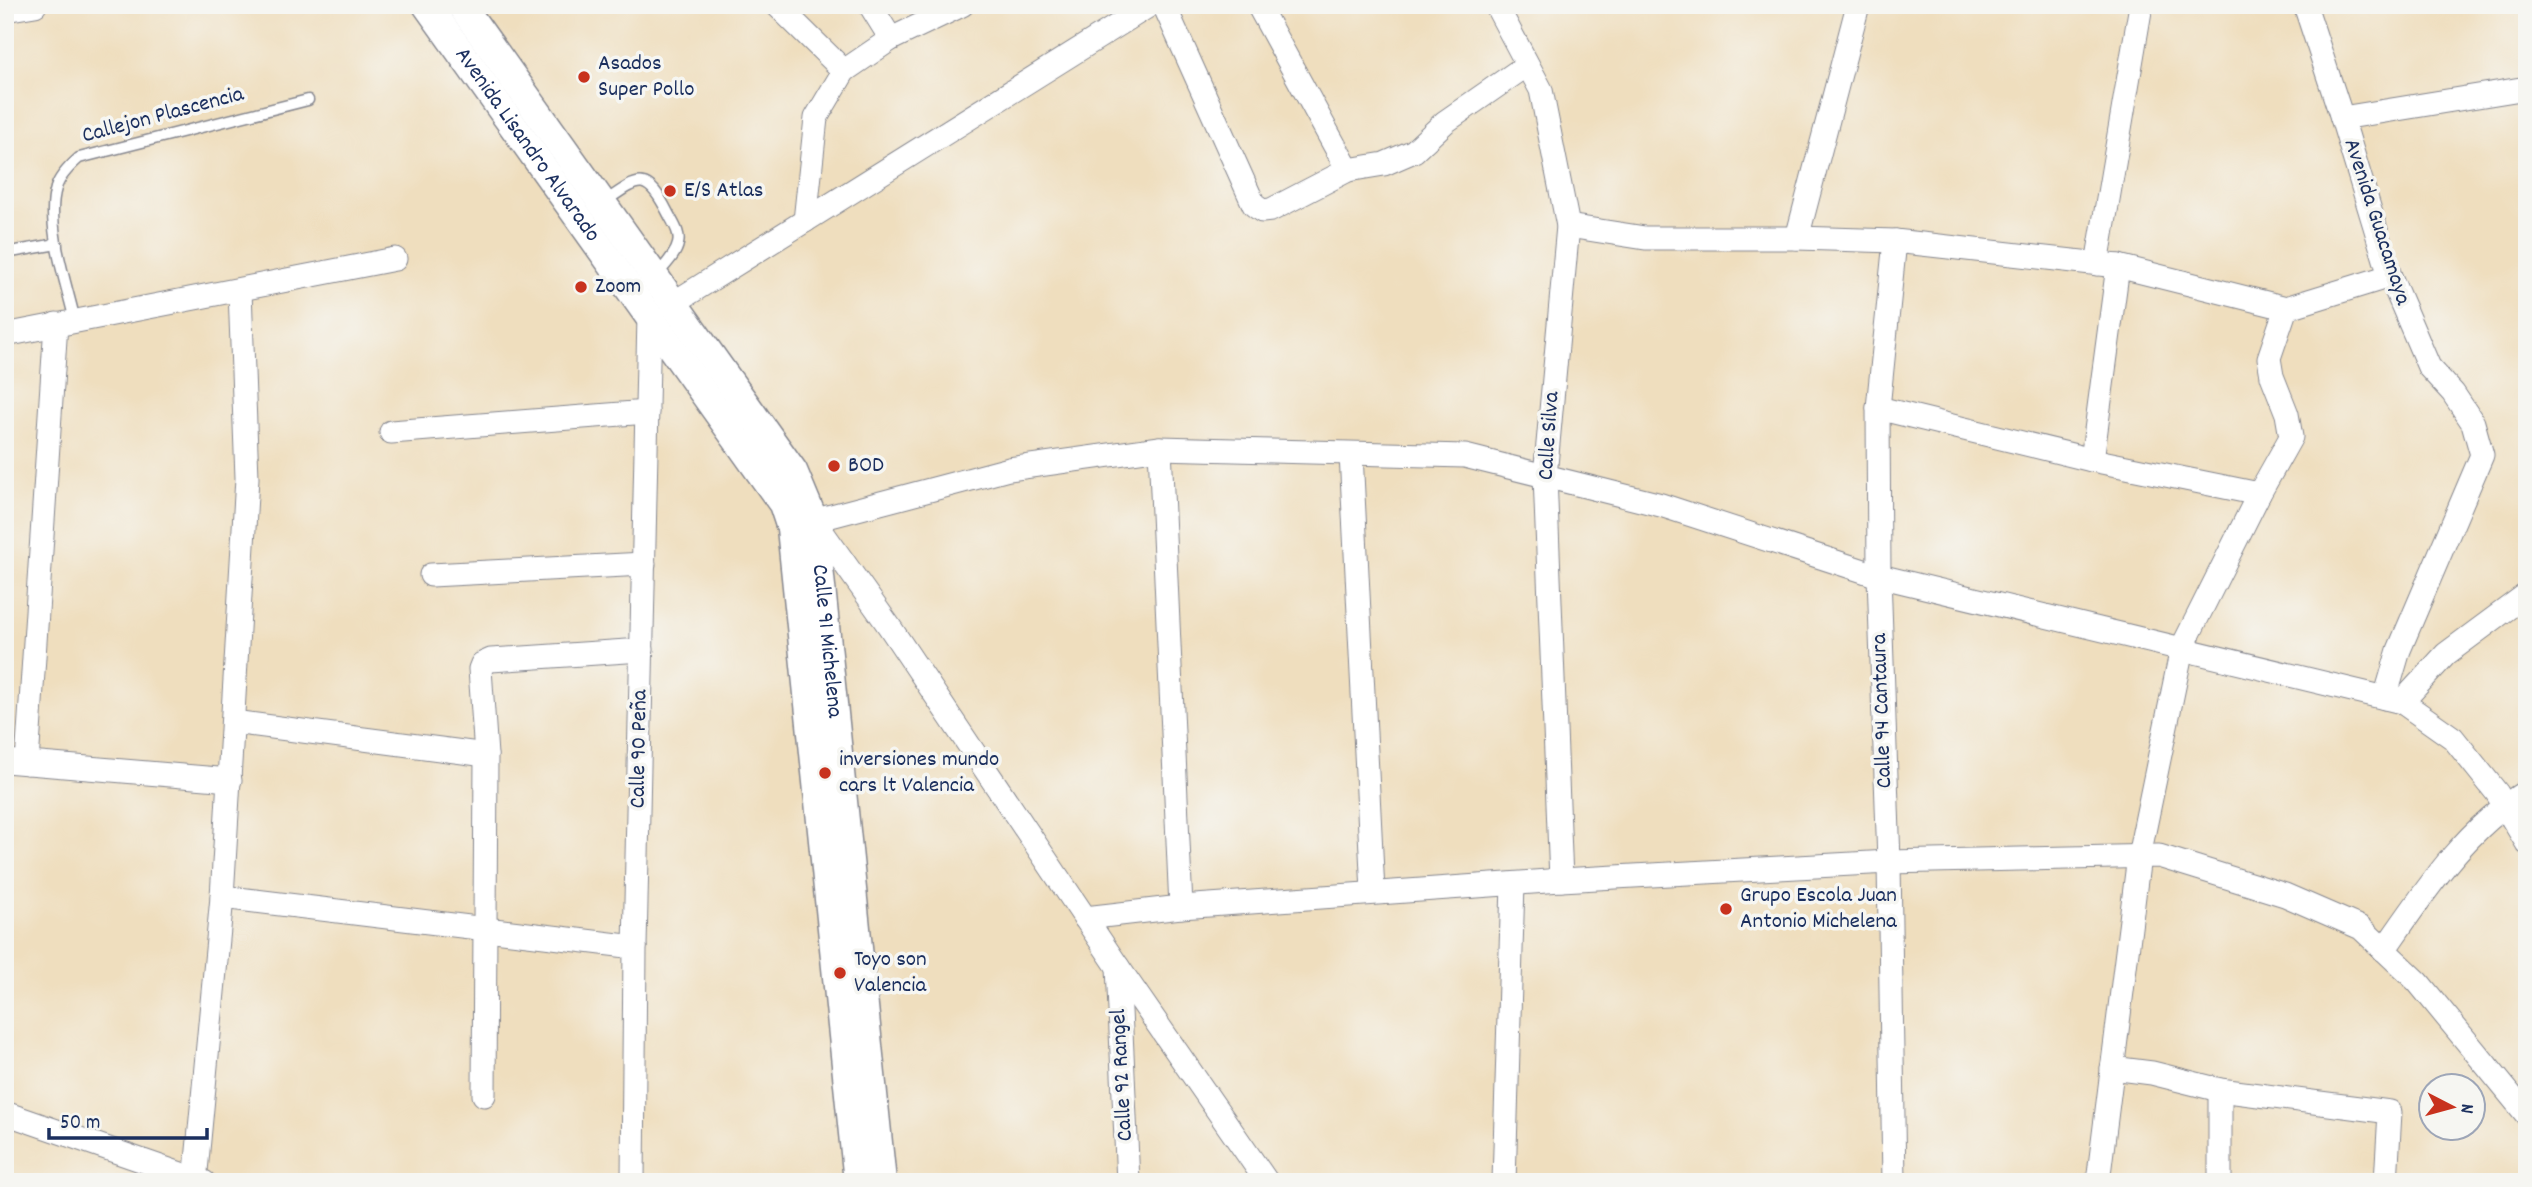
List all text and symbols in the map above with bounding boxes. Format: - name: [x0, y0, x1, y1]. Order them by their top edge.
- street label: Avenida Lisandro Alvarado: [446, 41, 608, 249]
- place label: Asados Super Pollo: [598, 48, 694, 107]
- marker: Asados Super Pollo: [576, 69, 592, 85]
- street label: Callejon Plascencia: [79, 78, 249, 153]
- street label: Avenida Guacamaya: [2334, 135, 2419, 311]
- place label: E/S Atlas: [684, 175, 763, 208]
- marker: E/S Atlas: [662, 183, 678, 199]
- place label: Zoom: [595, 271, 641, 304]
- marker: Zoom: [573, 279, 589, 295]
- street label: Calle Silva: [1530, 389, 1570, 481]
- place label: BOD: [848, 450, 884, 483]
- marker: BOD: [826, 458, 842, 474]
- street label: Calle 91 Michelena: [802, 562, 851, 721]
- street label: Calle 94 Cantaura: [1864, 632, 1902, 789]
- street label: Calle 90 Peña: [622, 688, 658, 809]
- place label: inversiones mundo cars lt Valencia: [839, 744, 999, 803]
- marker: inversiones mundo cars lt Valencia: [817, 765, 833, 781]
- place label: Grupo Escola Juan Antonio Michelena: [1740, 880, 1898, 939]
- marker: Grupo Escola Juan Antonio Michelena: [1718, 901, 1734, 917]
- place label: Toyo son Valencia: [854, 944, 928, 1003]
- marker: Toyo son Valencia: [832, 965, 848, 981]
- street label: Calle 92 Rangel: [1103, 1007, 1143, 1142]
- north arrow: [2416, 1072, 2486, 1142]
- scale bar: [49, 1096, 206, 1140]
- text: N: [2452, 1102, 2479, 1114]
- text: 50 m: [60, 1109, 100, 1139]

